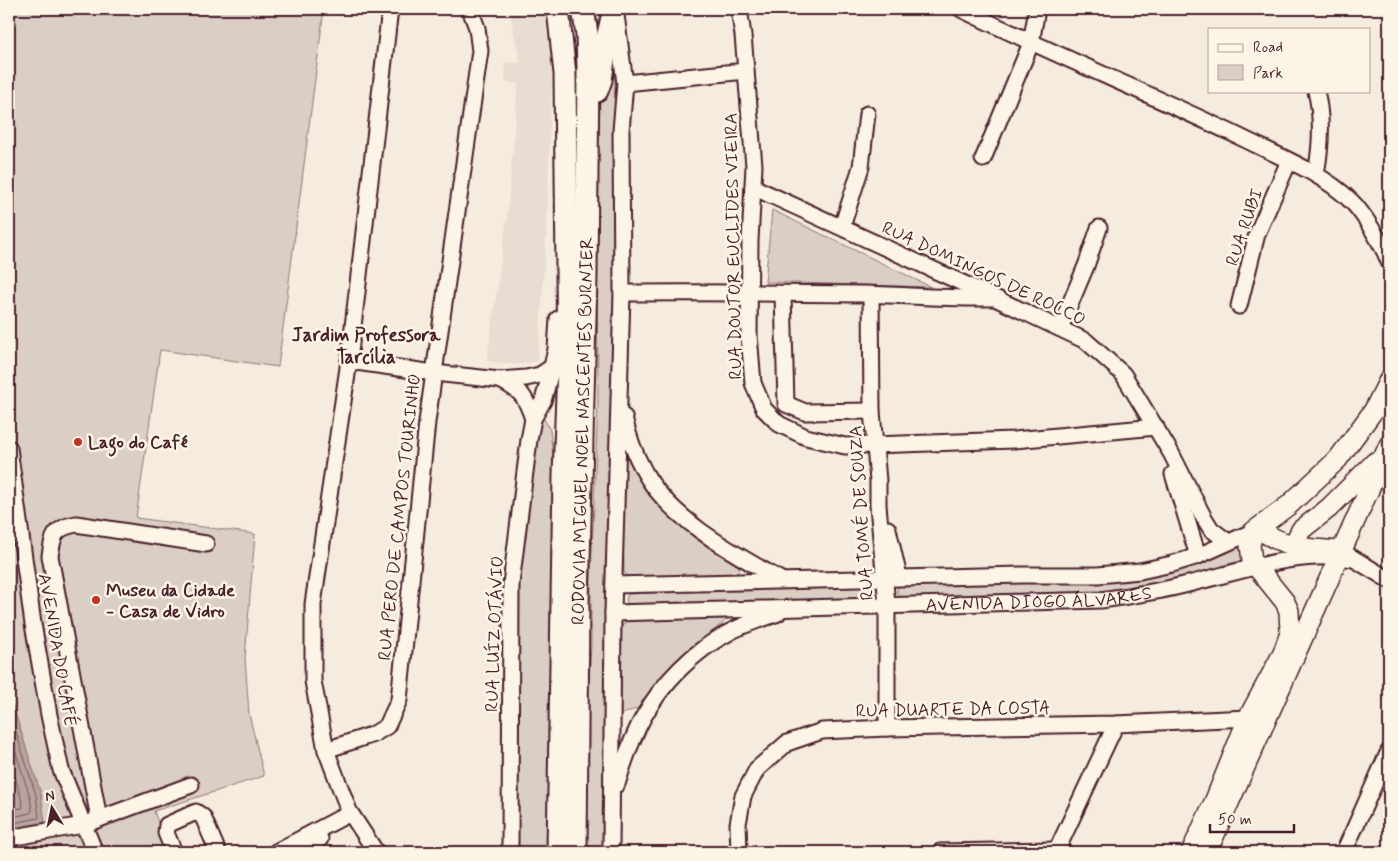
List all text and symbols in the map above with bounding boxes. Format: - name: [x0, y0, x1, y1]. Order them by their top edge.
- legend: [1208, 28, 1370, 92]
- text: Road: [1253, 38, 1283, 58]
- text: Park: [1253, 64, 1283, 84]
- street label: RUA DOUTOR EUCLIDES VIEIRA: [720, 112, 748, 380]
- street label: RUA RUBI: [1221, 185, 1269, 269]
- street label: RUA DOMINGOS DE ROCCO: [878, 216, 1089, 332]
- street label: RODOVIA MIGUEL NOEL NASCENTES BURNIER: [567, 236, 599, 625]
- district label: Jardim Professora Tarcília: [292, 323, 441, 370]
- street label: RUA PERO DE CAMPOS TOURINHO: [373, 372, 427, 662]
- street label: RUA TOMÉ DE SOUZA: [844, 425, 880, 601]
- place label: Lago do Café: [88, 431, 188, 457]
- marker: Lago do Café: [72, 436, 84, 448]
- street label: RUA LUÍZ OTÁVIO: [480, 555, 510, 713]
- street label: AVENIDA DO CAFÉ: [32, 572, 82, 729]
- place label: Museu da Cidade - Casa de Vidro: [106, 579, 235, 624]
- street label: AVENIDA DIOGO ÁLVARES: [925, 581, 1154, 618]
- marker: Museu da Cidade - Casa de Vidro: [90, 594, 102, 606]
- street label: RUA DUARTE DA COSTA: [856, 696, 1050, 724]
- north arrow: [28, 784, 78, 834]
- text: N: [44, 787, 56, 806]
- scale bar: [1210, 801, 1294, 833]
- text: 50 m: [1218, 810, 1252, 830]

